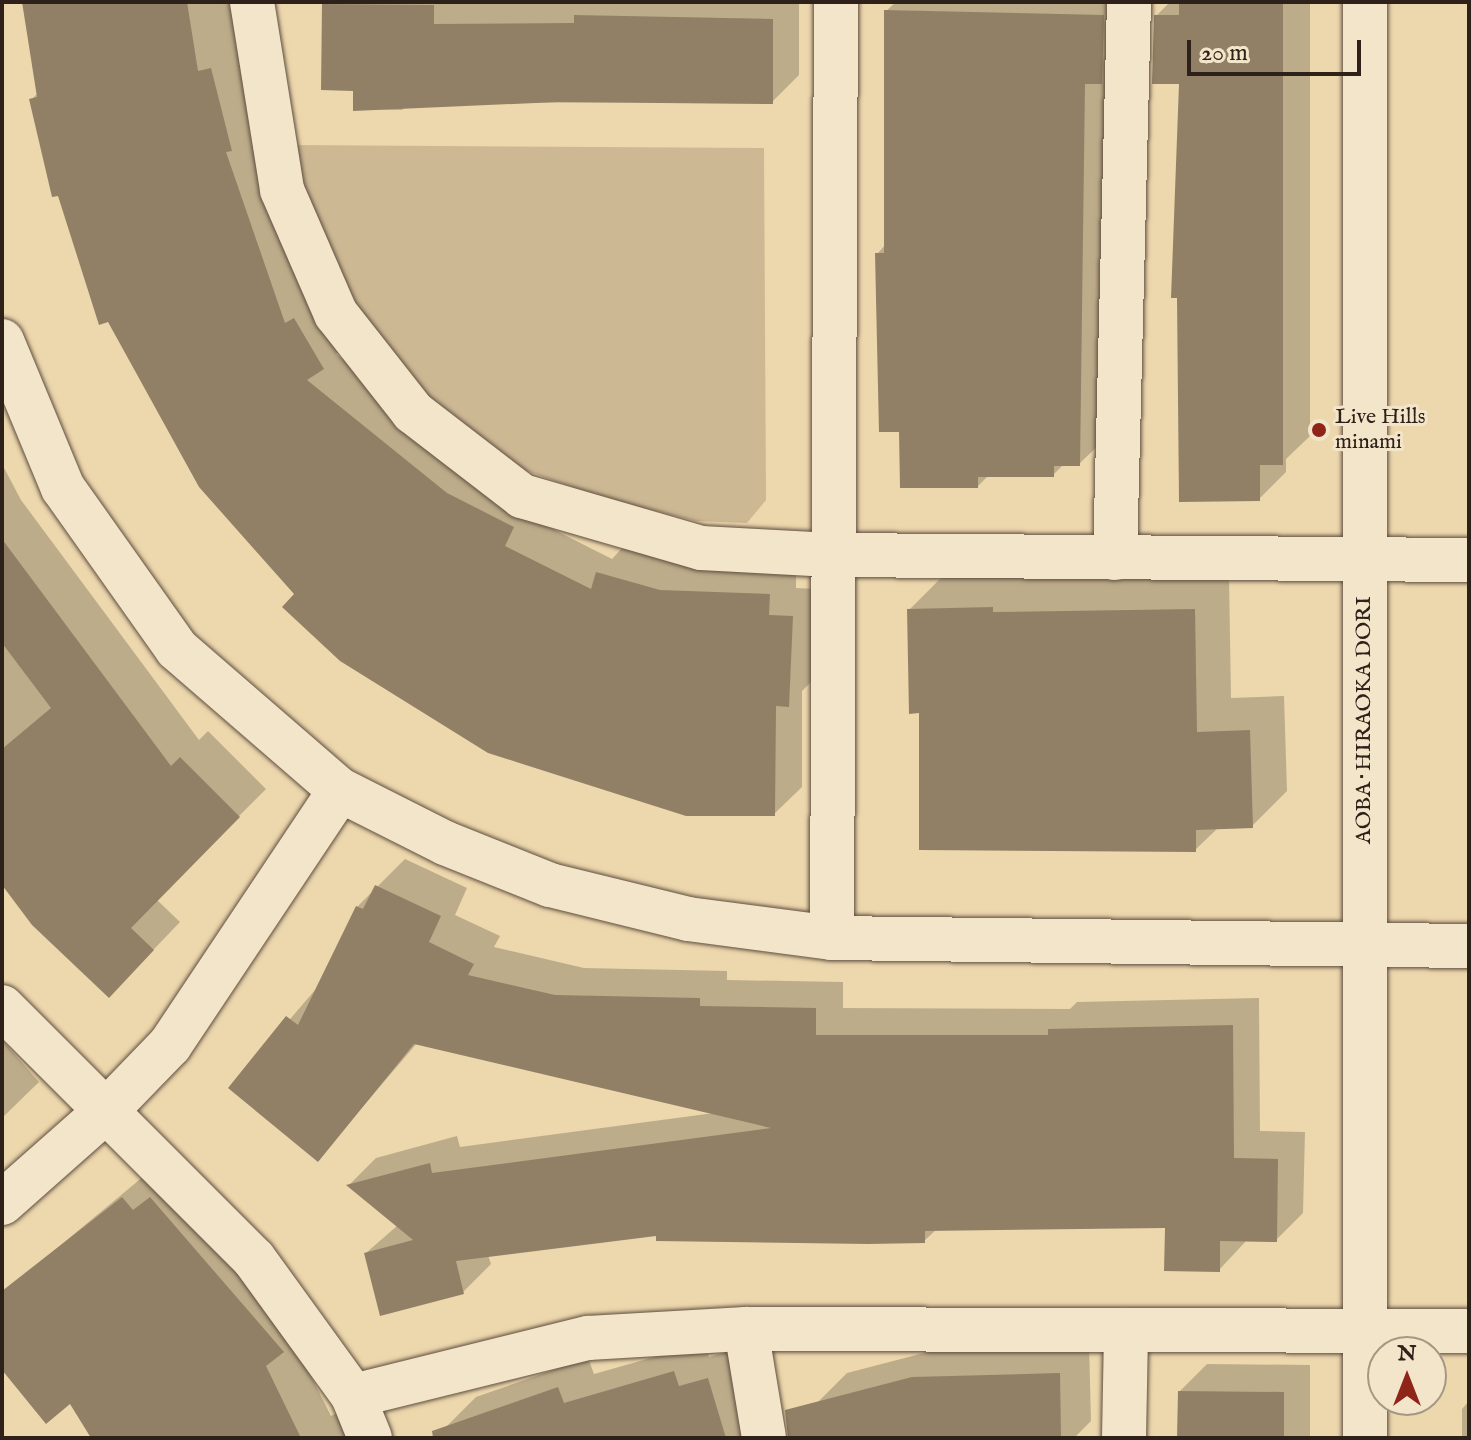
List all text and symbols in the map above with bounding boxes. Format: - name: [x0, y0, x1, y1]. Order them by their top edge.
- scale bar: [1191, 24, 1365, 74]
- text: 20 m: [1201, 38, 1248, 69]
- place label: Live Hills minami: [1335, 404, 1426, 456]
- marker: Live Hills minami: [1310, 421, 1328, 439]
- street label: AOBA･HIRAOKA DORI: [1352, 596, 1378, 844]
- north arrow: [1367, 1336, 1447, 1416]
- text: N: [1397, 1340, 1417, 1368]

